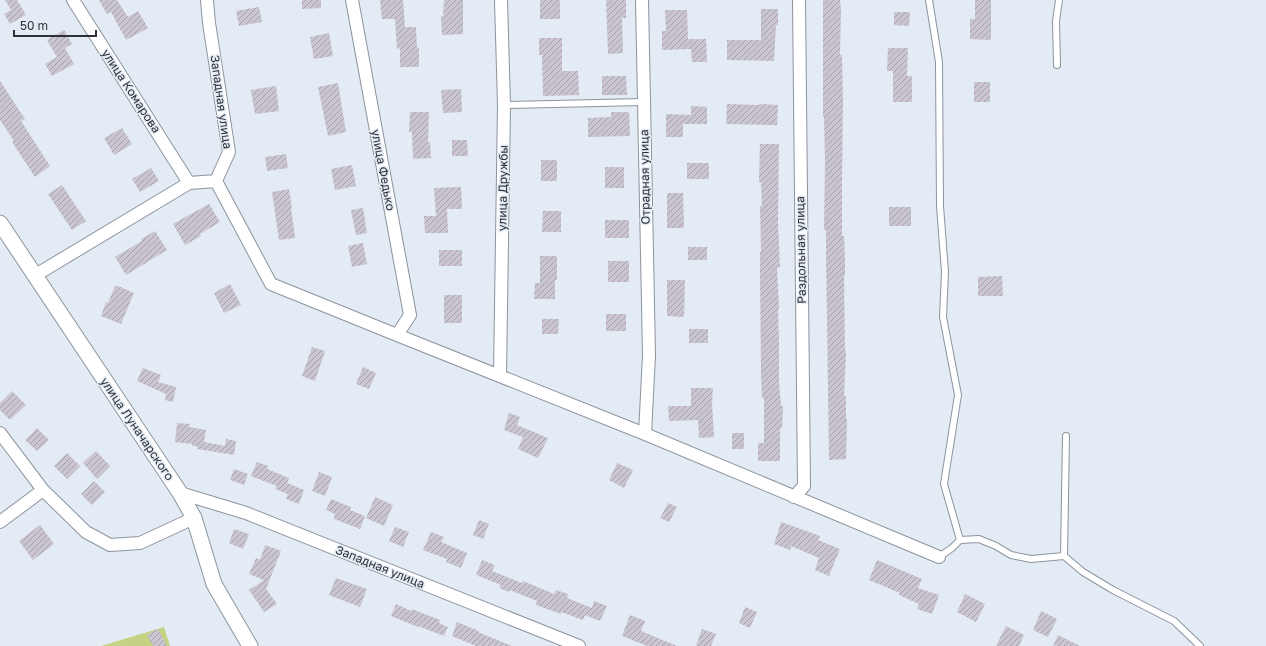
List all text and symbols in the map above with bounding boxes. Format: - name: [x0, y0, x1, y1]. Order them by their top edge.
- scale bar: [14, 12, 96, 38]
- text: 50 m: [20, 18, 48, 33]
- street label: улица Комарова: [99, 46, 164, 136]
- street label: Западная улица: [207, 54, 236, 150]
- street label: улица Федько: [368, 128, 399, 212]
- street label: Отрадная улица: [636, 129, 653, 225]
- street label: улица Дружбы: [494, 145, 511, 231]
- street label: Раздольная улица: [792, 196, 809, 304]
- street label: улица Луначарского: [97, 374, 178, 483]
- street label: Западная улица: [333, 542, 427, 591]

